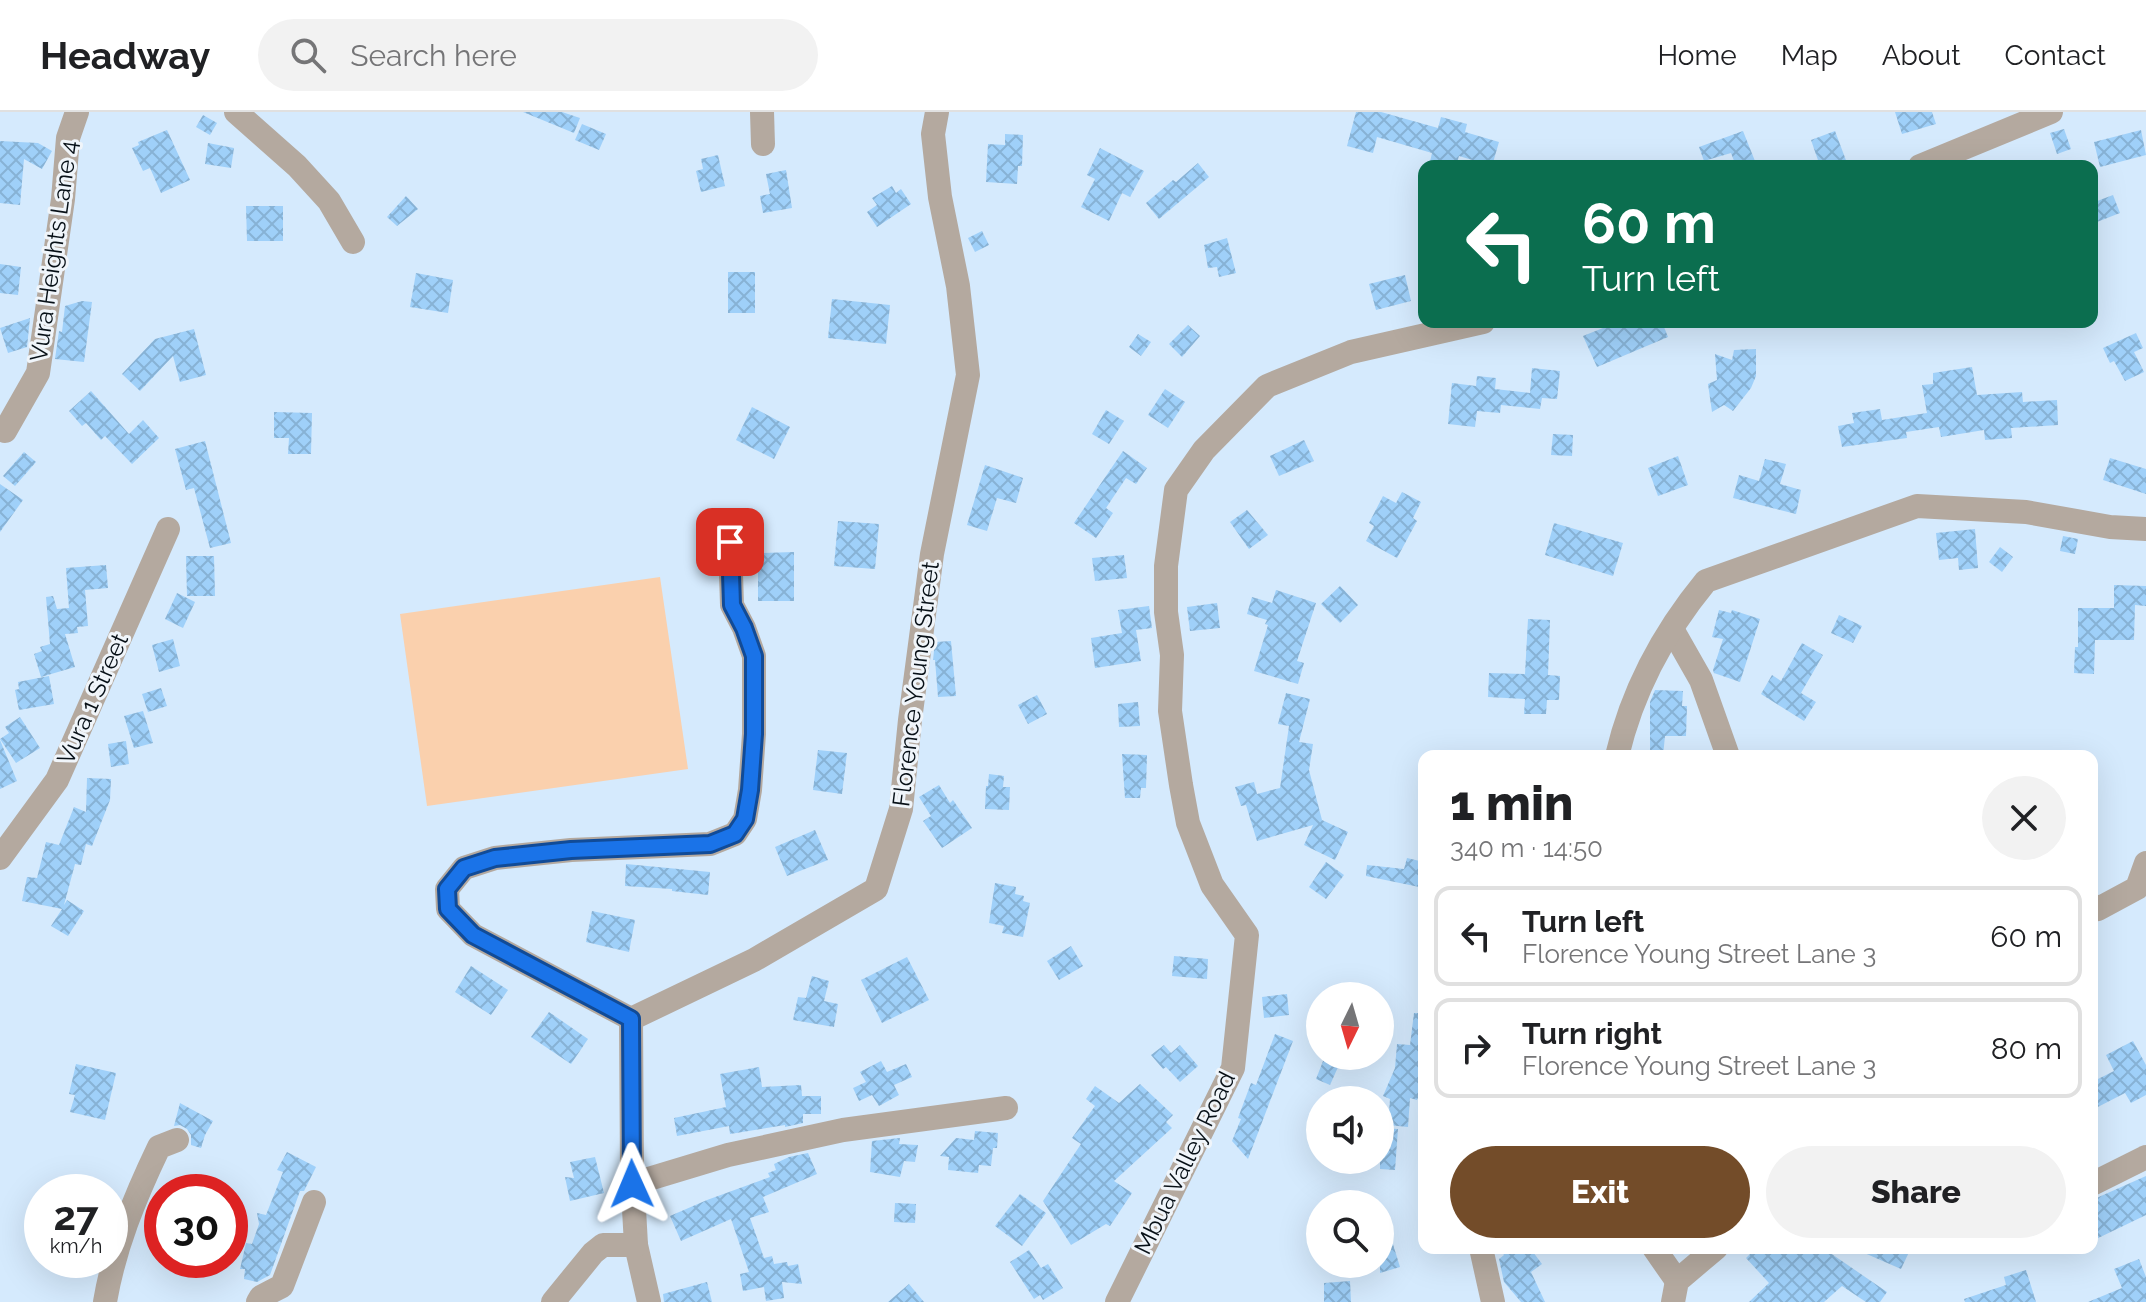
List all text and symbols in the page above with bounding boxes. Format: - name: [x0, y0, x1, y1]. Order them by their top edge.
- search box: [258, 19, 818, 91]
- text: Headway: [40, 33, 210, 78]
- icon: search: [286, 33, 330, 77]
- text: Search here: [350, 38, 517, 73]
- text: Home: [1657, 39, 1737, 72]
- text: Map: [1781, 39, 1838, 72]
- text: About: [1882, 39, 1961, 72]
- text: Contact: [2005, 39, 2106, 72]
- street label: Vura Heights Lane 4: [24, 139, 83, 363]
- text: 60 m: [1582, 190, 1716, 256]
- icon: left: [1450, 192, 1554, 296]
- text: Turn left: [1582, 257, 1720, 299]
- pin: [696, 508, 764, 576]
- icon: arrive: [708, 520, 752, 564]
- street label: Florence Young Street: [886, 560, 945, 808]
- street label: Vura 1 Street: [51, 629, 134, 769]
- text: 1 min: [1450, 775, 1573, 831]
- button: close: [1982, 776, 2066, 860]
- text: 340 m · 14:50: [1450, 833, 1603, 863]
- text: Turn left: [1522, 904, 1644, 939]
- icon: left: [1454, 914, 1498, 958]
- text: 60 m: [1990, 919, 2062, 954]
- text: Florence Young Street Lane 3: [1522, 939, 1876, 969]
- north arrow: [1306, 982, 1394, 1070]
- map controls: [1306, 982, 1394, 1278]
- text: Turn right: [1522, 1016, 1662, 1051]
- icon: right: [1454, 1026, 1498, 1070]
- text: 80 m: [1991, 1031, 2062, 1066]
- text: Florence Young Street Lane 3: [1522, 1051, 1876, 1081]
- street label: Mbua Valley Road: [1128, 1067, 1241, 1259]
- button: sound: [1306, 1086, 1394, 1174]
- position arrow: [590, 1142, 674, 1226]
- button: Exit: [1450, 1146, 1750, 1238]
- button: Share: [1766, 1146, 2066, 1238]
- speed limit sign: 30: [144, 1174, 248, 1278]
- button: search: [1306, 1190, 1394, 1278]
- text: 27: [53, 1192, 98, 1239]
- text: km/h: [50, 1234, 102, 1258]

